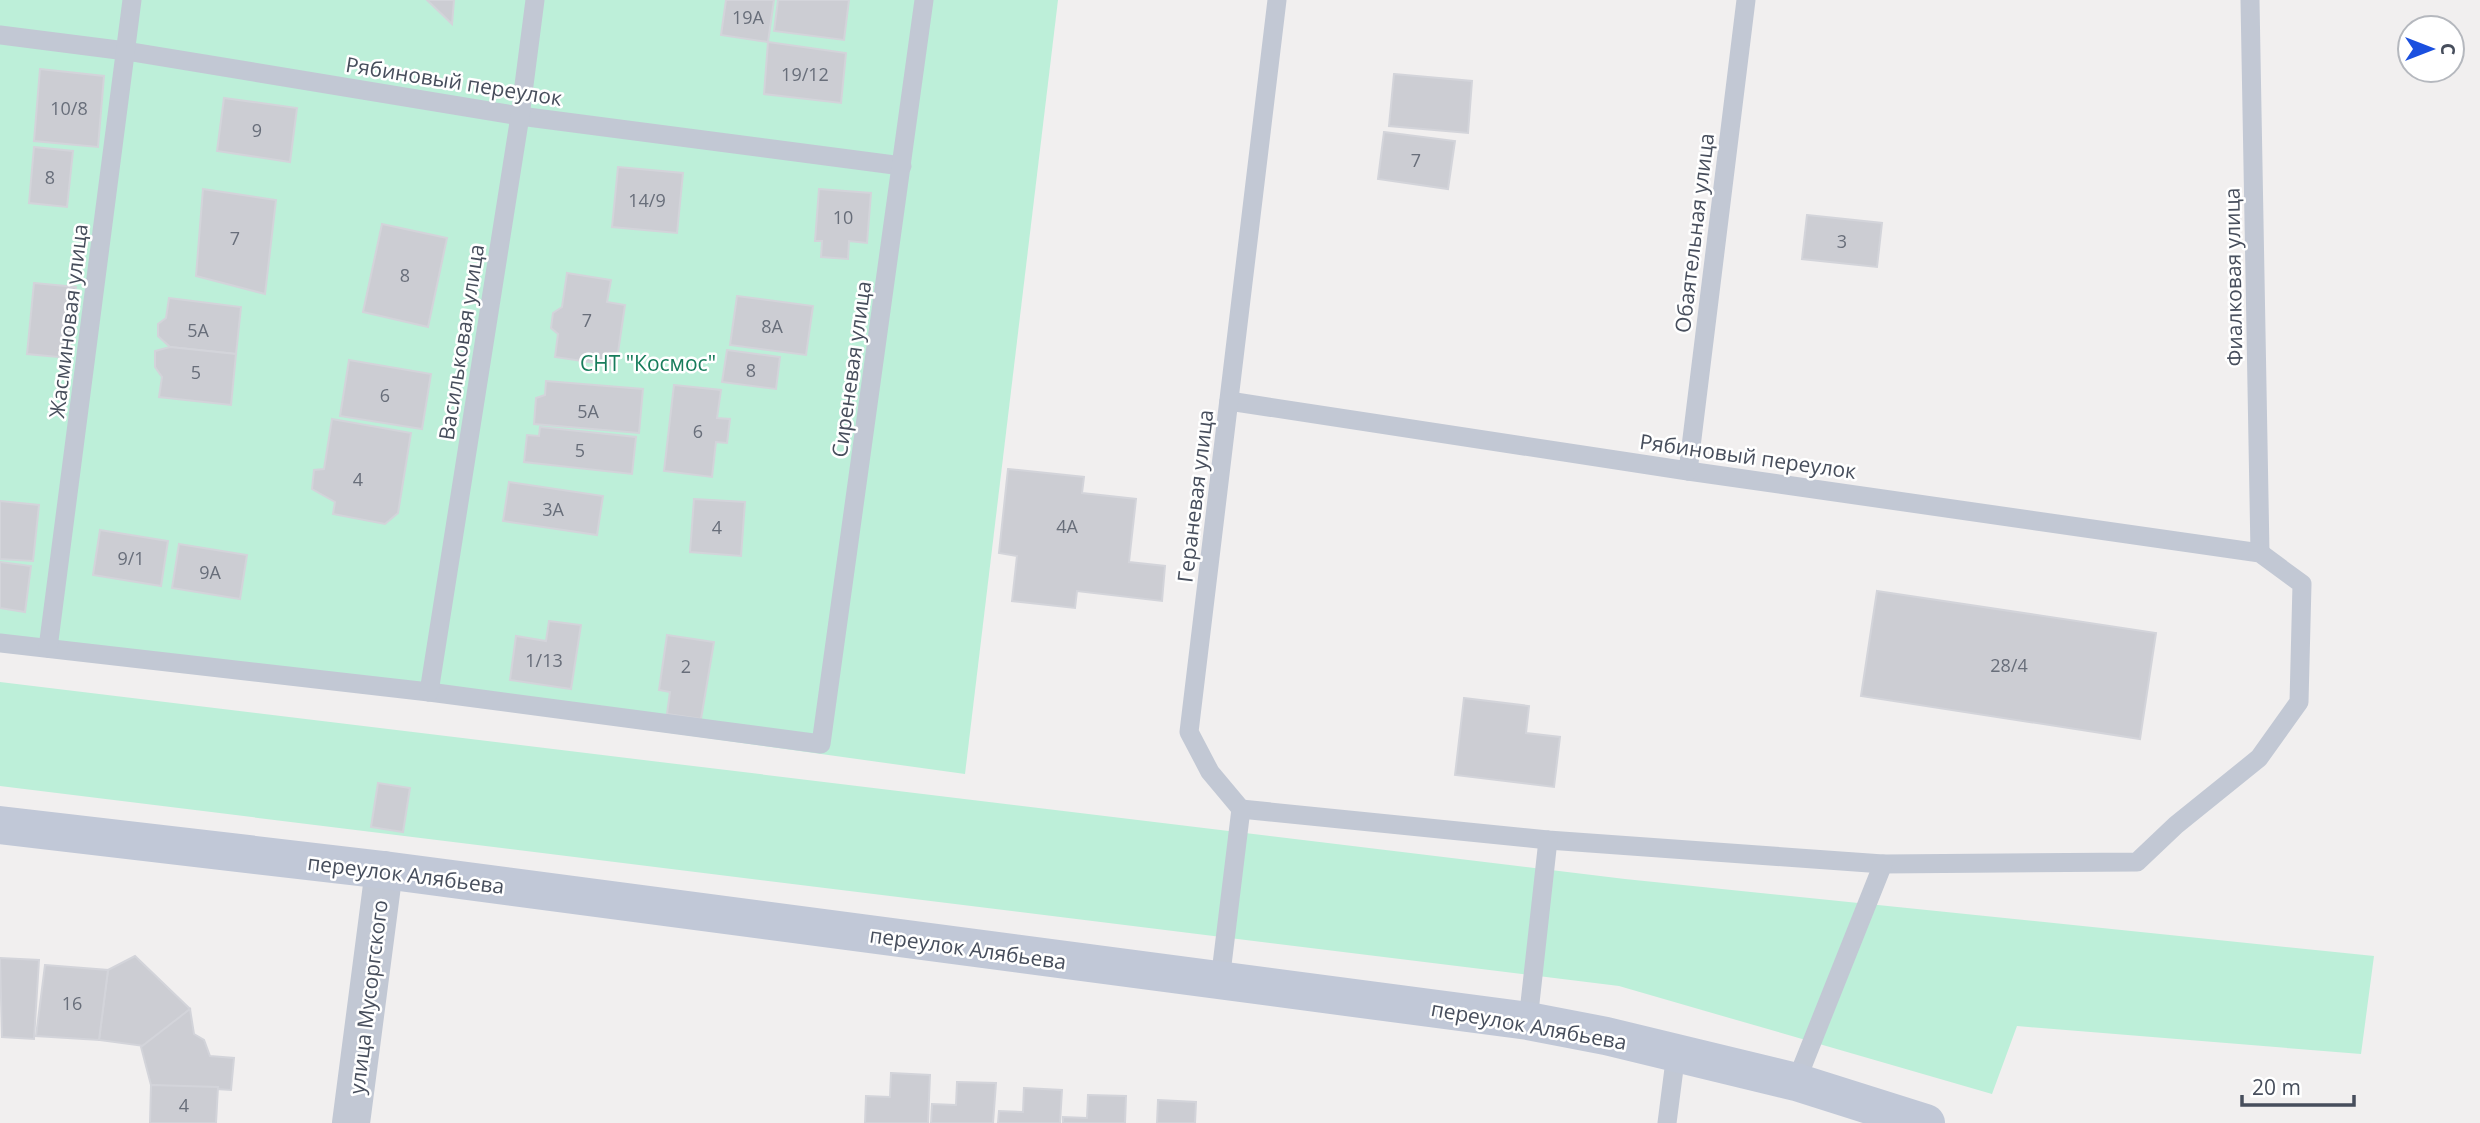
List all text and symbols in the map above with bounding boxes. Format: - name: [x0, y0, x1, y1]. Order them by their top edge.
- house number: 19А: [732, 5, 765, 29]
- north arrow: [2396, 14, 2466, 84]
- text: С: [2435, 43, 2461, 55]
- street label: Рябиновый переулок: [344, 50, 564, 112]
- house number: 19/12: [781, 62, 829, 86]
- house number: 10/8: [50, 96, 88, 120]
- house number: 9: [252, 118, 262, 142]
- street label: Обаятельная улица: [1668, 132, 1720, 334]
- house number: 7: [1411, 148, 1421, 172]
- house number: 8: [45, 165, 55, 189]
- street label: Фиалковая улица: [2217, 187, 2249, 367]
- house number: 14/9: [628, 188, 666, 212]
- house number: 10: [833, 205, 853, 229]
- street label: Жасминовая улица: [42, 222, 94, 420]
- house number: 7: [230, 226, 240, 250]
- house number: 3: [1837, 229, 1847, 253]
- street label: Васильковая улица: [432, 242, 490, 442]
- house number: 8: [400, 263, 410, 287]
- street label: Сиреневая улица: [825, 279, 877, 459]
- house number: 7: [582, 308, 592, 332]
- house number: 8А: [761, 314, 783, 338]
- house number: 5А: [187, 318, 209, 342]
- park label: СНТ "Космос": [580, 349, 716, 377]
- house number: 8: [746, 358, 756, 382]
- house number: 5: [191, 360, 201, 384]
- house number: 6: [380, 383, 390, 407]
- house number: 5А: [577, 399, 599, 423]
- street label: Гераневая улица: [1171, 408, 1219, 584]
- house number: 6: [693, 419, 703, 443]
- street label: Рябиновый переулок: [1638, 427, 1858, 485]
- house number: 5: [575, 438, 585, 462]
- house number: 4: [353, 467, 363, 491]
- house number: 3А: [542, 497, 564, 521]
- house number: 4А: [1056, 514, 1078, 538]
- house number: 4: [712, 515, 722, 539]
- house number: 9/1: [117, 546, 145, 570]
- house number: 9А: [199, 560, 221, 584]
- house number: 1/13: [525, 648, 563, 672]
- house number: 28/4: [1990, 653, 2028, 677]
- house number: 2: [681, 654, 691, 678]
- street label: переулок Алябьева: [306, 848, 506, 900]
- street label: улица Мусоргского: [342, 898, 394, 1096]
- street label: переулок Алябьева: [868, 920, 1068, 976]
- house number: 16: [62, 991, 82, 1015]
- street label: переулок Алябьева: [1429, 994, 1629, 1056]
- scale bar: [2242, 1064, 2354, 1108]
- text: 20 m: [2252, 1073, 2301, 1101]
- house number: 4: [179, 1093, 189, 1117]

